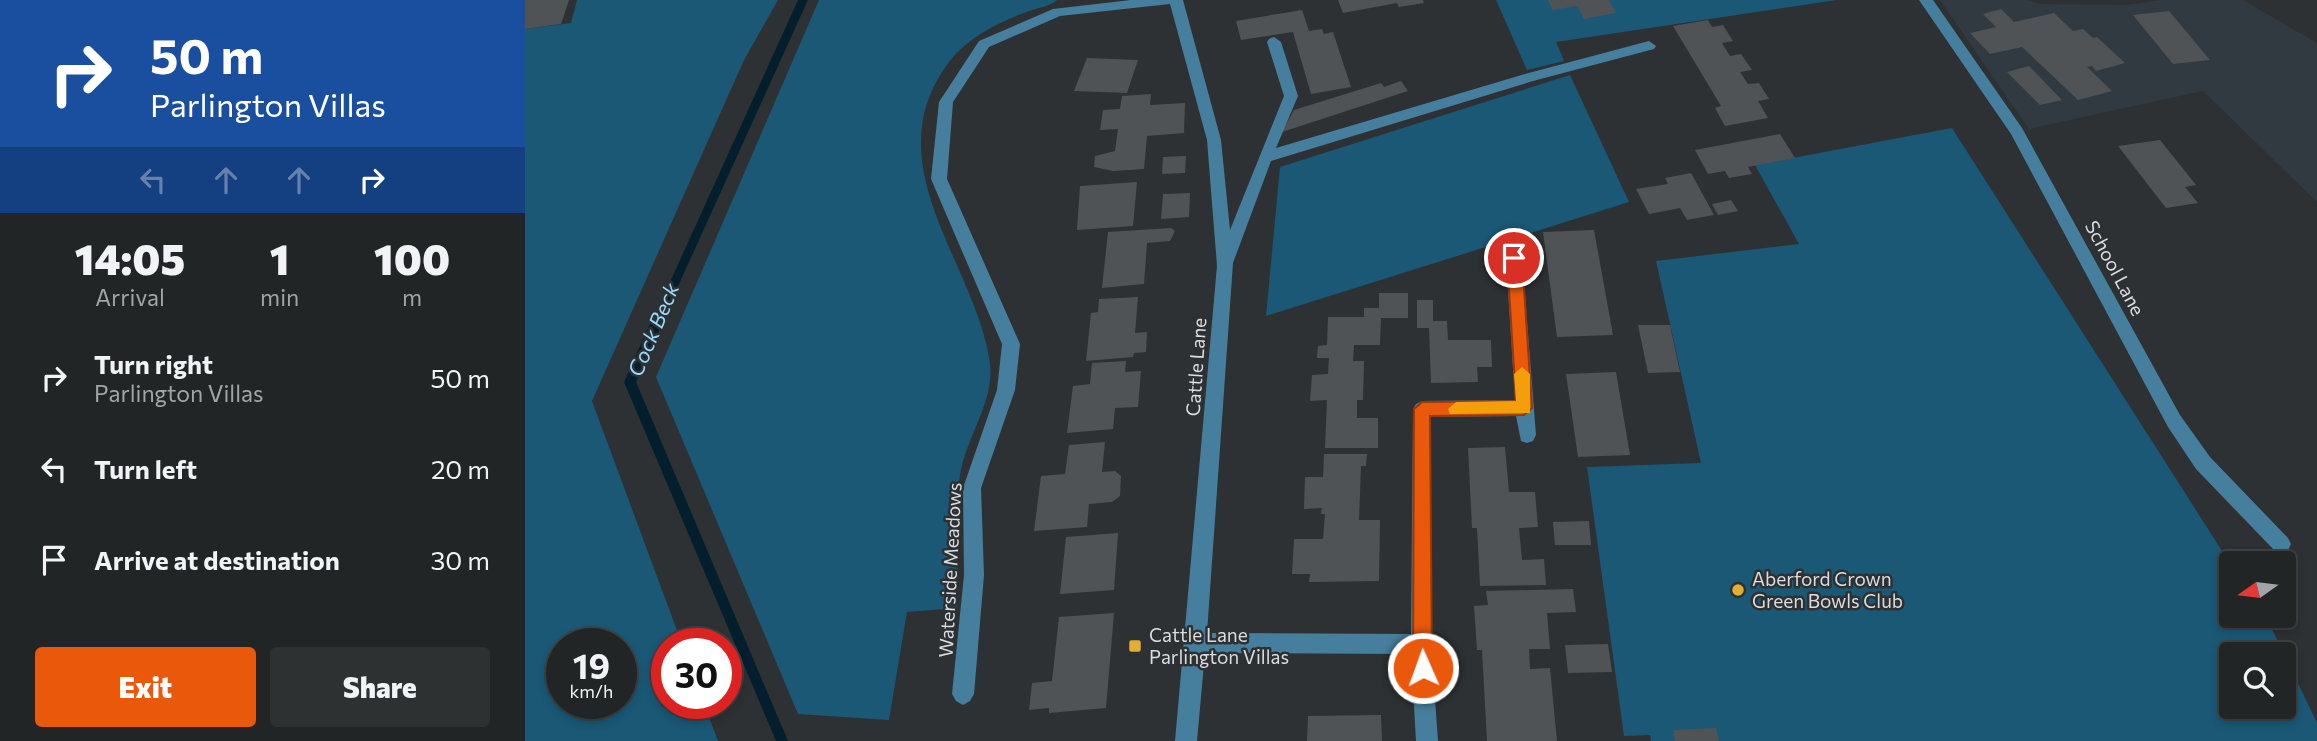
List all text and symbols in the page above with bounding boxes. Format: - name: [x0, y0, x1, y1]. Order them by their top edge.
- text: 50 m: [150, 24, 263, 84]
- icon: right: [35, 28, 126, 119]
- text: Parlington Villas: [150, 84, 386, 124]
- icon: left: [134, 161, 172, 199]
- icon: ahead: [207, 161, 245, 199]
- icon: ahead: [280, 161, 318, 199]
- icon: right: [353, 161, 391, 199]
- street label: School Lane: [2081, 216, 2150, 319]
- pin: [1484, 228, 1544, 288]
- text: 14:05: [75, 232, 185, 284]
- text: 1: [270, 232, 289, 284]
- text: 100: [374, 232, 450, 284]
- icon: arrive: [1495, 239, 1533, 277]
- water label: Cock Beck: [622, 278, 684, 380]
- text: Arrival: [95, 283, 165, 311]
- text: min: [260, 283, 299, 311]
- text: m: [402, 283, 422, 311]
- street label: Cattle Lane: [1181, 317, 1210, 417]
- text: Turn right: [94, 348, 213, 379]
- icon: right: [35, 359, 73, 397]
- text: 50 m: [430, 362, 490, 393]
- text: Parlington Villas: [94, 379, 264, 407]
- icon: left: [35, 450, 73, 488]
- text: Turn left: [94, 453, 197, 484]
- text: 20 m: [431, 453, 490, 484]
- street label: Waterside Meadows: [933, 482, 966, 658]
- icon: arrive: [35, 541, 73, 579]
- text: Arrive at destination: [94, 544, 340, 575]
- text: 30 m: [431, 544, 490, 575]
- north arrow: [2219, 551, 2296, 628]
- map controls: [2219, 551, 2296, 719]
- place label: Aberford Crown Green Bowls Club: [1752, 567, 1903, 612]
- marker: Aberford Crown Green Bowls Club: [1730, 582, 1746, 598]
- place label: Cattle Lane Parlington Villas: [1149, 623, 1289, 668]
- speed limit sign: 30: [651, 628, 742, 719]
- position arrow: [1386, 631, 1460, 705]
- marker: Cattle Lane Parlington Villas: [1127, 638, 1143, 654]
- button: search: [2219, 642, 2296, 719]
- text: 19: [573, 643, 610, 686]
- button: Exit: [35, 647, 256, 727]
- button: Share: [270, 647, 490, 727]
- text: km/h: [570, 680, 613, 702]

